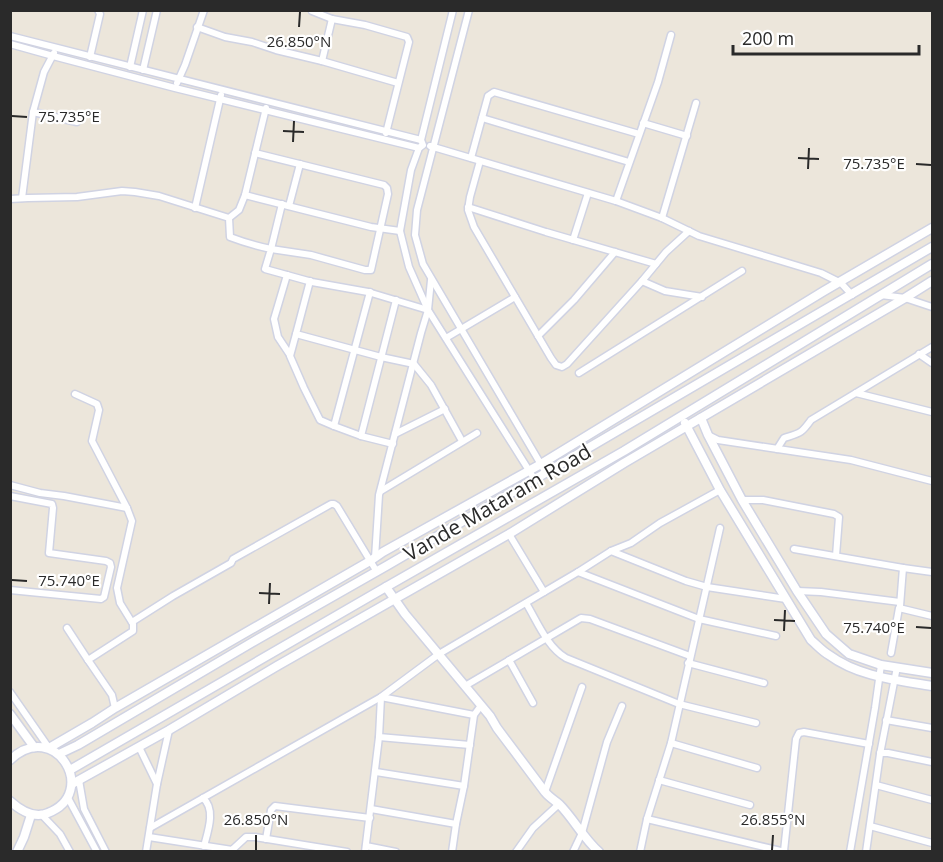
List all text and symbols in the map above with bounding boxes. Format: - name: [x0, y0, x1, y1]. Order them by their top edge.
- scale bar: [733, 18, 919, 56]
- text: 200 m: [742, 26, 794, 50]
- text: 26.850°N: [267, 31, 331, 51]
- text: 75.735°E: [38, 106, 100, 126]
- text: 75.735°E: [843, 153, 905, 173]
- street label: Vande Mataram Road: [398, 437, 596, 567]
- text: 75.740°E: [38, 570, 100, 590]
- text: 75.740°E: [843, 617, 905, 637]
- text: 26.850°N: [224, 809, 288, 829]
- text: 26.855°N: [741, 809, 805, 829]

